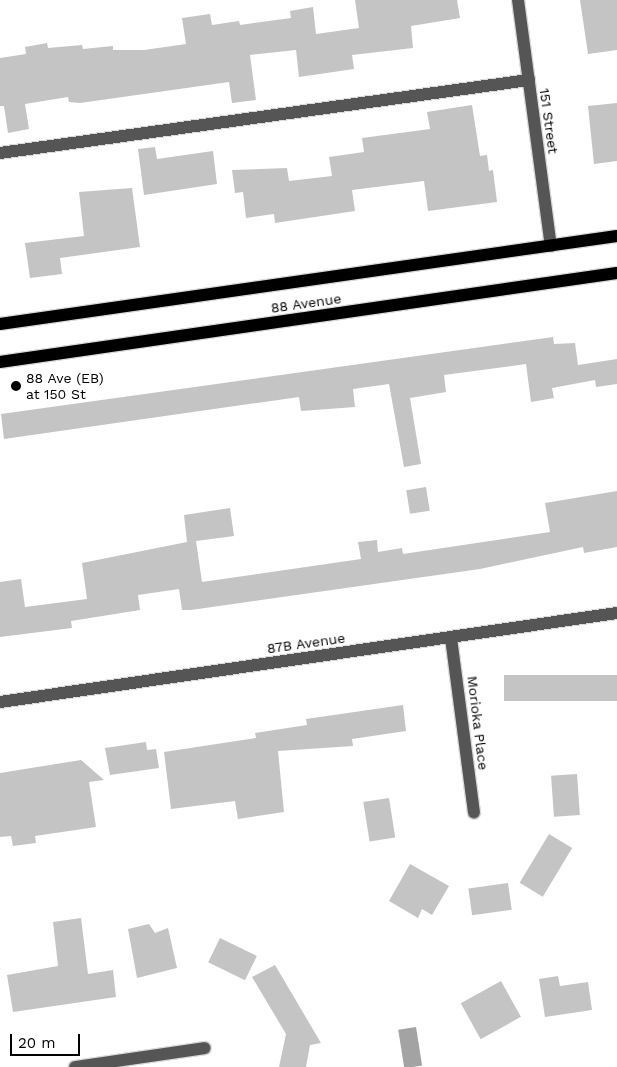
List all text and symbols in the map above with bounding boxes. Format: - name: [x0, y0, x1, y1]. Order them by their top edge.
- street label: 151 Street: [536, 87, 562, 155]
- street label: 88 Avenue: [269, 290, 343, 316]
- place label: 88 Ave (EB) at 150 St: [26, 370, 104, 402]
- marker: 88 Ave (EB) at 150 St: [10, 380, 22, 392]
- street label: 87B Avenue: [266, 629, 346, 657]
- street label: Morioka Place: [464, 675, 492, 771]
- scale bar: [12, 1024, 82, 1056]
- text: 20 m: [18, 1034, 56, 1052]

